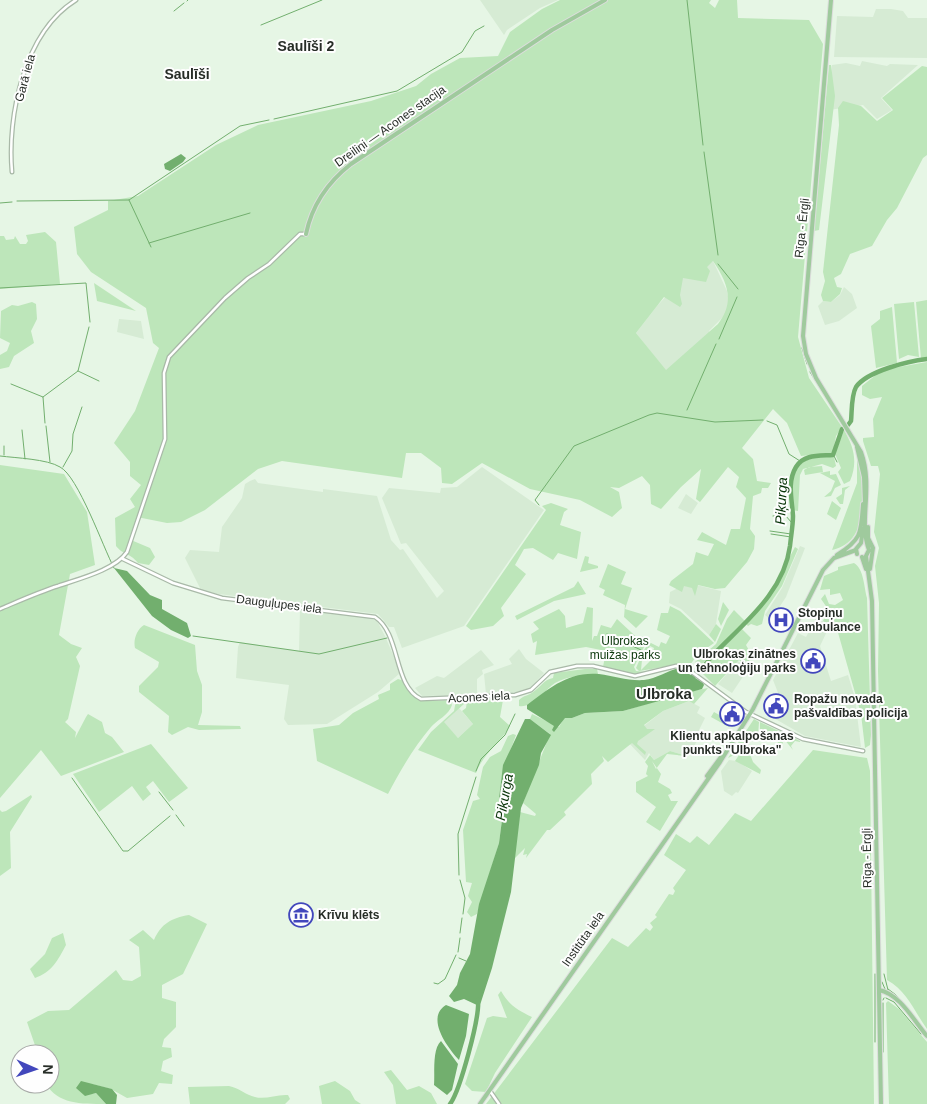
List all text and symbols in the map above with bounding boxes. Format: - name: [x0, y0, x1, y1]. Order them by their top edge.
- district label: Saulīši 2: [278, 38, 335, 54]
- street label: Garā iela: [12, 52, 38, 103]
- district label: Saulīši: [164, 66, 210, 82]
- street label: Dreiliņi — Acones stacija: [332, 82, 448, 170]
- street label: Rīga - Ērgļi: [792, 197, 812, 259]
- water label: Piķurga: [772, 477, 790, 525]
- street label: Dauguļupes iela: [235, 592, 323, 616]
- place label: Stopiņu ambulance: [798, 606, 861, 634]
- hospital icon: Stopiņu ambulance: [768, 607, 794, 633]
- park label: Ulbrokas muižas parks: [590, 634, 660, 662]
- place label: Ulbrokas zinātnes un tehnoloģiju parks: [678, 647, 796, 675]
- public building icon: Ulbrokas zinātnes un tehnoloģiju parks: [800, 648, 826, 674]
- district label: Ulbroka: [636, 685, 693, 702]
- street label: Acones iela: [448, 688, 511, 706]
- place label: Ropažu novada pašvaldības policija: [794, 692, 908, 720]
- public building icon: Ropažu novada pašvaldības policija: [763, 693, 789, 719]
- public building icon: Klientu apkalpošanas punkts "Ulbroka": [719, 701, 745, 727]
- place label: Klientu apkalpošanas punkts "Ulbroka": [670, 729, 794, 757]
- water label: Piķurga: [492, 772, 516, 822]
- street label: Rīga - Ērgļi: [859, 828, 875, 888]
- museum icon: Krīvu klēts: [288, 902, 314, 928]
- place label: Krīvu klēts: [318, 908, 380, 922]
- street label: Institūta iela: [559, 908, 607, 969]
- north arrow: [10, 1044, 60, 1094]
- text: N: [40, 1064, 56, 1075]

